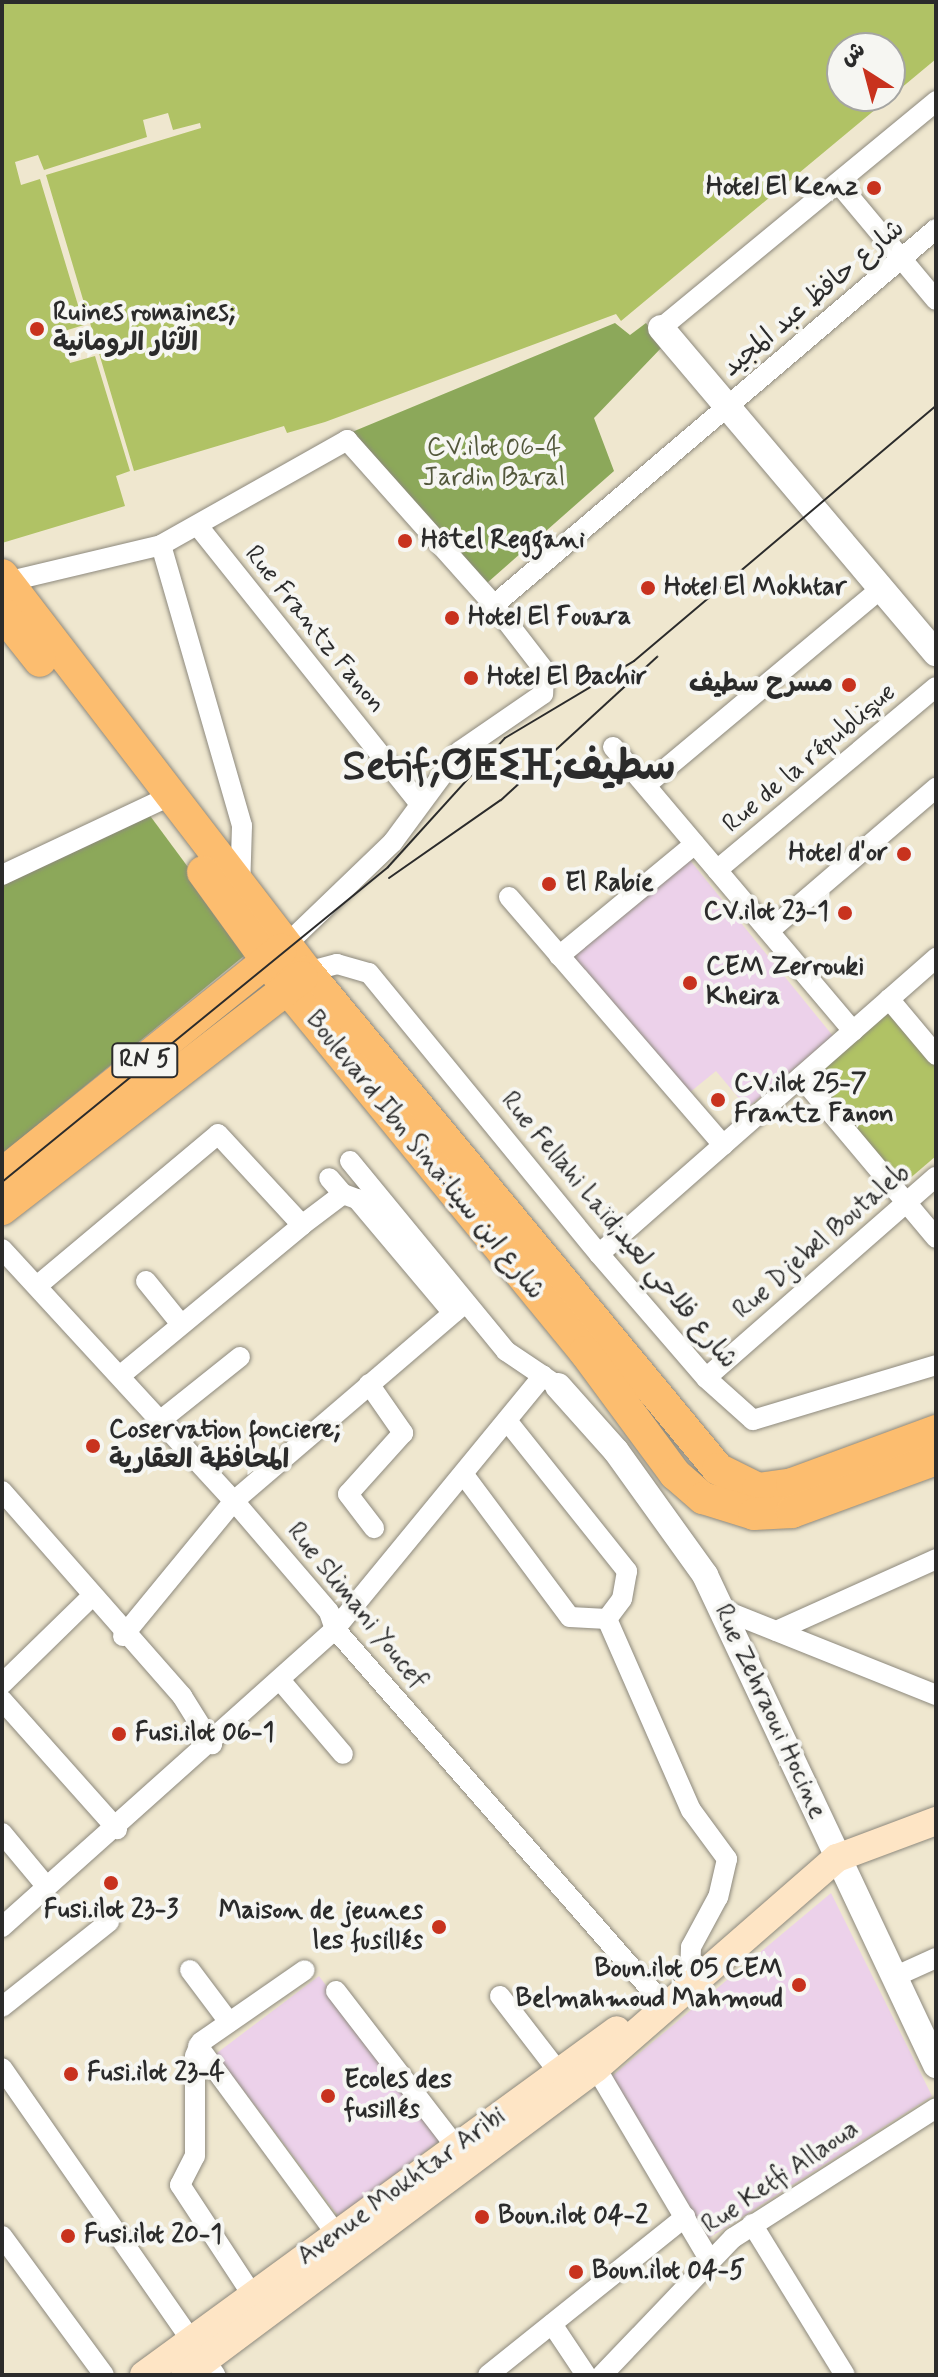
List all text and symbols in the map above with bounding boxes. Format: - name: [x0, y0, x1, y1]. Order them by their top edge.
- north arrow: [826, 32, 906, 112]
- text: ش: [835, 36, 871, 73]
- place label: Hotel El Kenz: [710, 172, 858, 204]
- marker: Hotel El Kenz: [865, 179, 883, 197]
- street label: شارع حافظ عبد المجيد: [717, 214, 911, 384]
- place label: Ruines romaines; الآثار الرومانية: [53, 298, 235, 360]
- marker: Ruines romaines; الآثار الرومانية: [28, 320, 46, 338]
- park label: CV.ilot 06-4 Jardin Baral: [426, 433, 562, 494]
- place label: Hôtel Reggani: [421, 525, 575, 557]
- marker: Hôtel Reggani: [396, 532, 414, 550]
- street label: Rue Frantz Fanon: [236, 538, 392, 722]
- place label: Hotel El Mokhtar: [664, 572, 850, 604]
- marker: Hotel El Mokhtar: [639, 579, 657, 597]
- place label: Hotel El Fouara: [468, 602, 630, 634]
- marker: Hotel El Fouara: [443, 609, 461, 627]
- place label: Hotel El Bachir: [487, 662, 648, 694]
- marker: Hotel El Bachir: [462, 669, 480, 687]
- place label: مسرح سطيف: [689, 669, 833, 701]
- marker: مسرح سطيف: [840, 676, 858, 694]
- street label: Rue de la république: [717, 678, 903, 840]
- district label: Setif;ⵚⵟⵉⴼ;سطيف: [343, 743, 675, 793]
- place label: Hotel d'or: [788, 838, 888, 870]
- marker: Hotel d'or: [895, 845, 913, 863]
- place label: El Rabie: [565, 868, 656, 900]
- marker: El Rabie: [540, 875, 558, 893]
- place label: CV.ilot 23-1: [703, 897, 829, 929]
- marker: CV.ilot 23-1: [836, 904, 854, 922]
- place label: CEM Zerrouki Kheira: [706, 952, 865, 1014]
- marker: CEM Zerrouki Kheira: [681, 974, 699, 992]
- street label: Boulevard Ibn Sina:شارع ابن سينا: [300, 1008, 548, 1304]
- road number: RN 5: [111, 1040, 179, 1080]
- place label: CV.ilot 25-7 Frantz Fanon: [734, 1069, 899, 1130]
- street label: Rue Fellahi Laïd;شارع فلاحي لعيد: [493, 1086, 743, 1376]
- marker: CV.ilot 25-7 Frantz Fanon: [709, 1091, 727, 1109]
- street label: Rue Djebel Boutaleb: [730, 1159, 914, 1325]
- place label: Coservation fonciere; المحافظة العقارية: [109, 1415, 339, 1476]
- marker: Coservation fonciere; المحافظة العقارية: [84, 1437, 102, 1455]
- street label: Rue Slimani Youcef: [279, 1517, 433, 1697]
- street label: Rue Zehraoui Hocine: [706, 1602, 832, 1822]
- place label: Fusi.ilot 06-1: [135, 1718, 274, 1750]
- marker: Fusi.ilot 06-1: [110, 1725, 128, 1743]
- marker: Fusi.ilot 23-3: [102, 1874, 120, 1892]
- place label: Fusi.ilot 23-3: [44, 1895, 178, 1927]
- place label: Maison de jeunes les fusillés: [232, 1896, 423, 1958]
- marker: Maison de jeunes les fusillés: [430, 1918, 448, 1936]
- place label: Boun.ilot 05 CEM Belmahmoud Mahmoud: [512, 1954, 783, 2016]
- marker: Boun.ilot 05 CEM Belmahmoud Mahmoud: [790, 1976, 808, 1994]
- place label: Fusi.ilot 23-4: [87, 2058, 225, 2090]
- marker: Fusi.ilot 23-4: [62, 2065, 80, 2083]
- place label: Ecoles des fusillés: [344, 2065, 452, 2126]
- marker: Ecoles des fusillés: [319, 2087, 337, 2105]
- street label: Avenue Mokhtar Aribi: [293, 2102, 511, 2272]
- street label: Rue Ketfi Allaoua: [697, 2114, 865, 2242]
- place label: Boun.ilot 04-2: [498, 2201, 648, 2233]
- marker: Boun.ilot 04-2: [473, 2208, 491, 2226]
- place label: Fusi.ilot 20-1: [84, 2220, 222, 2252]
- marker: Fusi.ilot 20-1: [59, 2227, 77, 2245]
- place label: Boun.ilot 04-5: [592, 2256, 745, 2288]
- marker: Boun.ilot 04-5: [567, 2263, 585, 2281]

